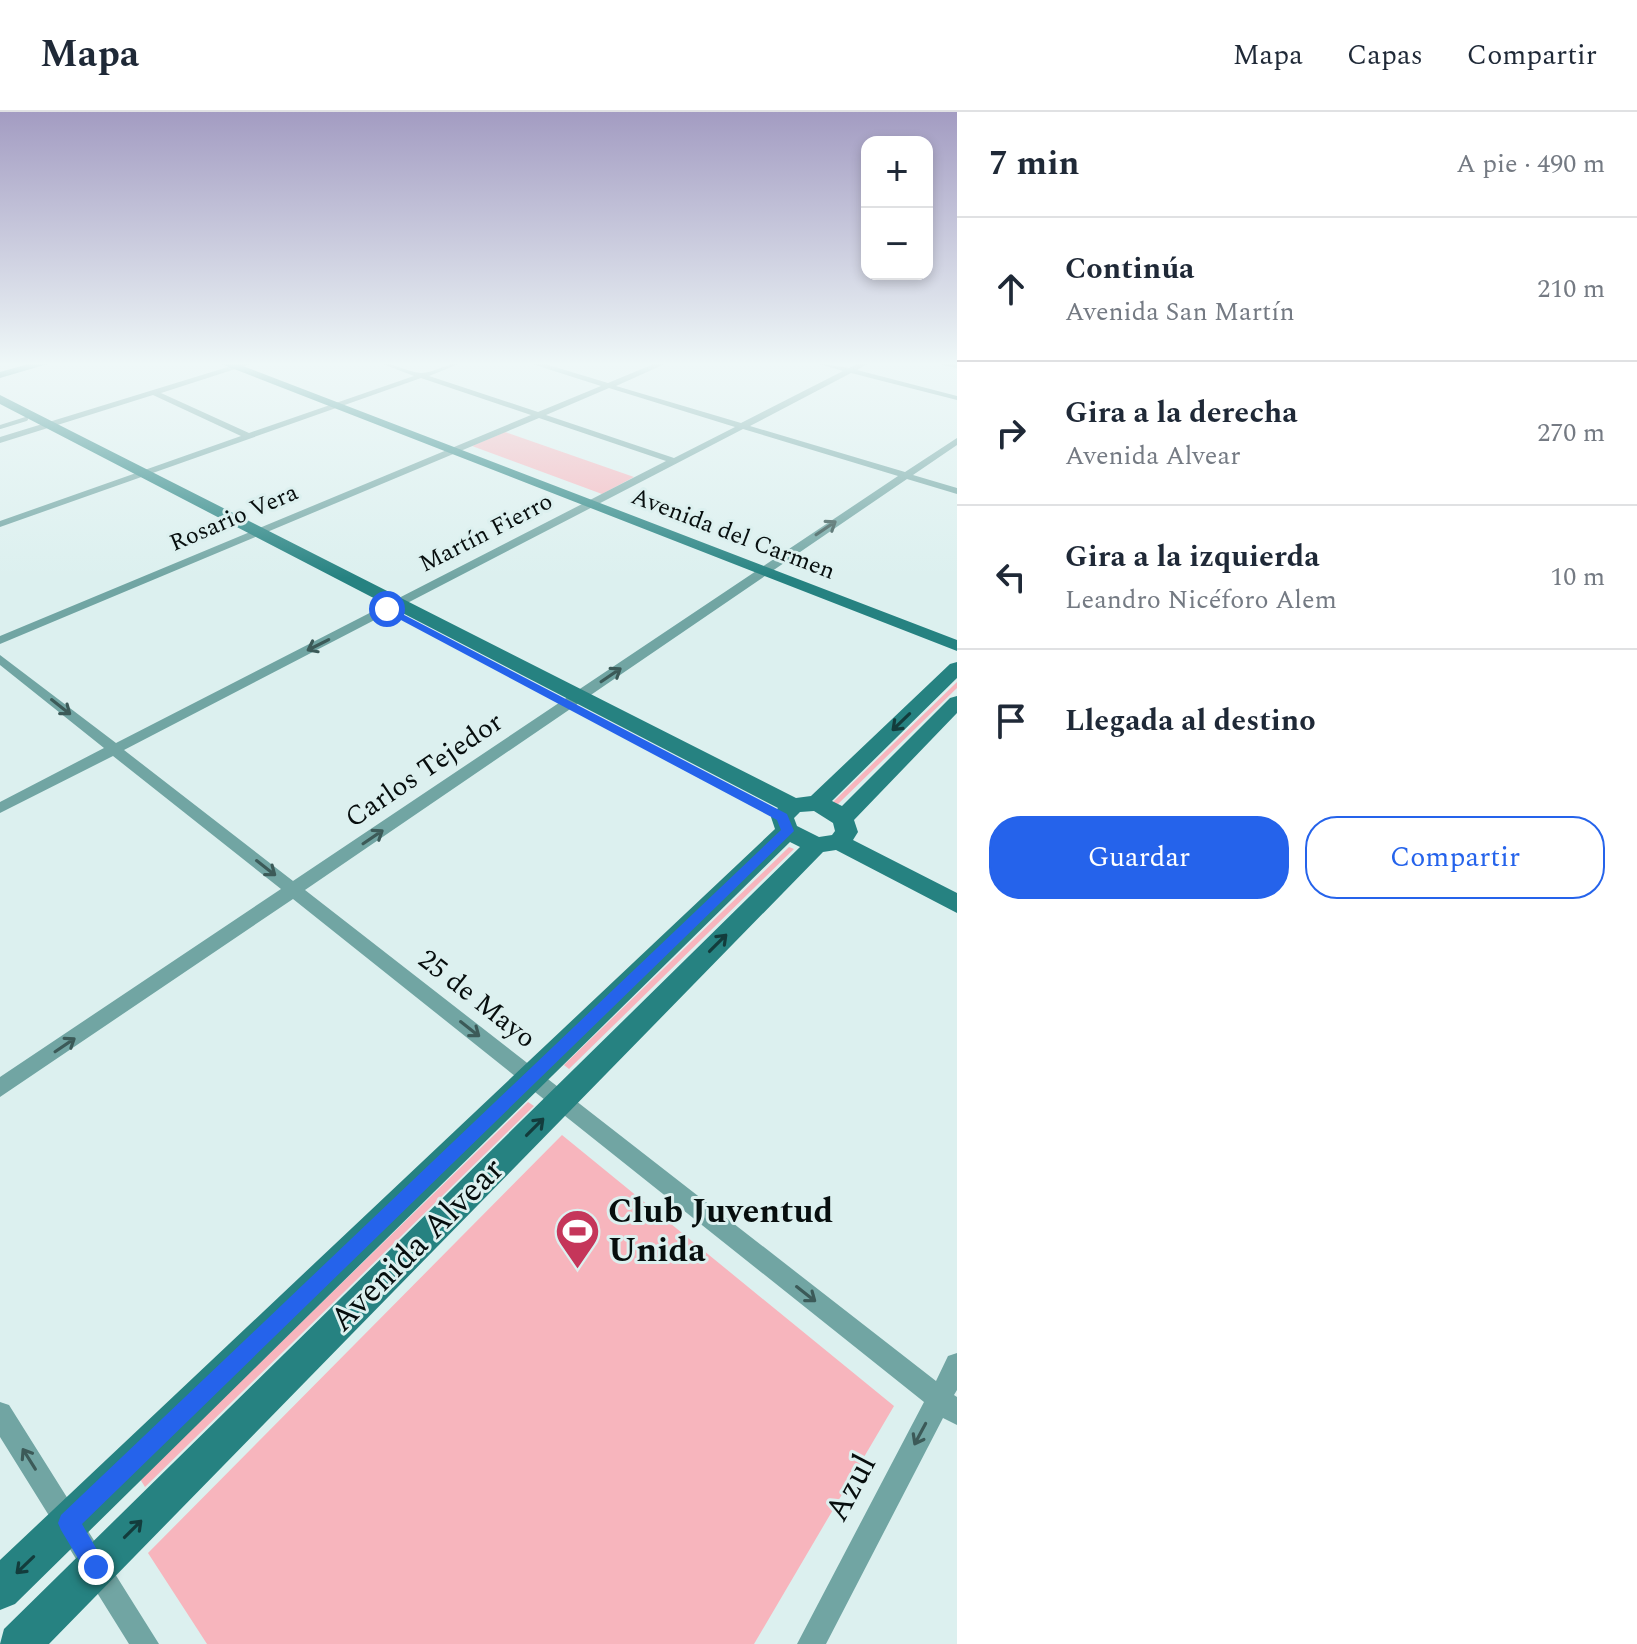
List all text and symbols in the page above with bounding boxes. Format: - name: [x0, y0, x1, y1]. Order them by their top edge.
- text: Mapa: [40, 26, 139, 84]
- text: Mapa: [1233, 34, 1303, 77]
- text: Capas: [1347, 34, 1423, 77]
- text: Compartir: [1467, 34, 1597, 77]
- map controls: [861, 136, 933, 280]
- button: +: [861, 136, 933, 208]
- text: 7 min: [989, 138, 1079, 190]
- text: A pie · 490 m: [1456, 144, 1605, 184]
- button: −: [861, 208, 933, 280]
- text: Continúa: [1065, 246, 1195, 292]
- icon: ahead: [989, 267, 1033, 311]
- text: 210 m: [1537, 269, 1605, 309]
- text: Avenida San Martín: [1065, 292, 1295, 332]
- text: Gira a la derecha: [1065, 390, 1298, 436]
- icon: right: [989, 411, 1033, 455]
- text: 270 m: [1537, 413, 1605, 453]
- text: Avenida Alvear: [1065, 436, 1241, 476]
- street label: Rosario Vera: [164, 475, 304, 561]
- street label: Avenida del Carmen: [626, 479, 840, 589]
- street label: Martín Fierro: [413, 484, 559, 582]
- one-way arrow: [814, 520, 836, 536]
- text: Gira a la izquierda: [1065, 534, 1320, 580]
- icon: left: [989, 555, 1033, 599]
- text: 10 m: [1550, 557, 1605, 597]
- text: Leandro Nicéforo Alem: [1065, 580, 1337, 620]
- route start: [369, 591, 405, 627]
- one-way arrow: [306, 637, 330, 653]
- one-way arrow: [600, 667, 622, 683]
- text: Llegada al destino: [1065, 698, 1316, 744]
- one-way arrow: [50, 699, 71, 716]
- icon: arrive: [989, 699, 1033, 743]
- street label: Carlos Tejedor: [336, 701, 512, 839]
- one-way arrow: [891, 713, 911, 732]
- button: Guardar: [989, 816, 1289, 899]
- button: Compartir: [1305, 816, 1605, 899]
- one-way arrow: [361, 828, 384, 844]
- one-way arrow: [255, 859, 276, 877]
- one-way arrow: [708, 934, 727, 953]
- street label: 25 de Mayo: [409, 939, 545, 1059]
- one-way arrow: [459, 1020, 480, 1037]
- one-way arrow: [53, 1037, 75, 1053]
- one-way arrow: [525, 1118, 544, 1137]
- street label: Avenida Alvear: [317, 1145, 517, 1345]
- place label: Club Juventud Unida: [608, 1186, 833, 1277]
- sports icon: Club Juventud Unida: [553, 1208, 601, 1271]
- one-way arrow: [795, 1285, 816, 1303]
- one-way arrow: [912, 1421, 928, 1445]
- street label: Azul: [812, 1445, 890, 1531]
- one-way arrow: [20, 1449, 37, 1471]
- one-way arrow: [124, 1519, 143, 1539]
- route end: [78, 1549, 114, 1585]
- one-way arrow: [15, 1555, 35, 1574]

